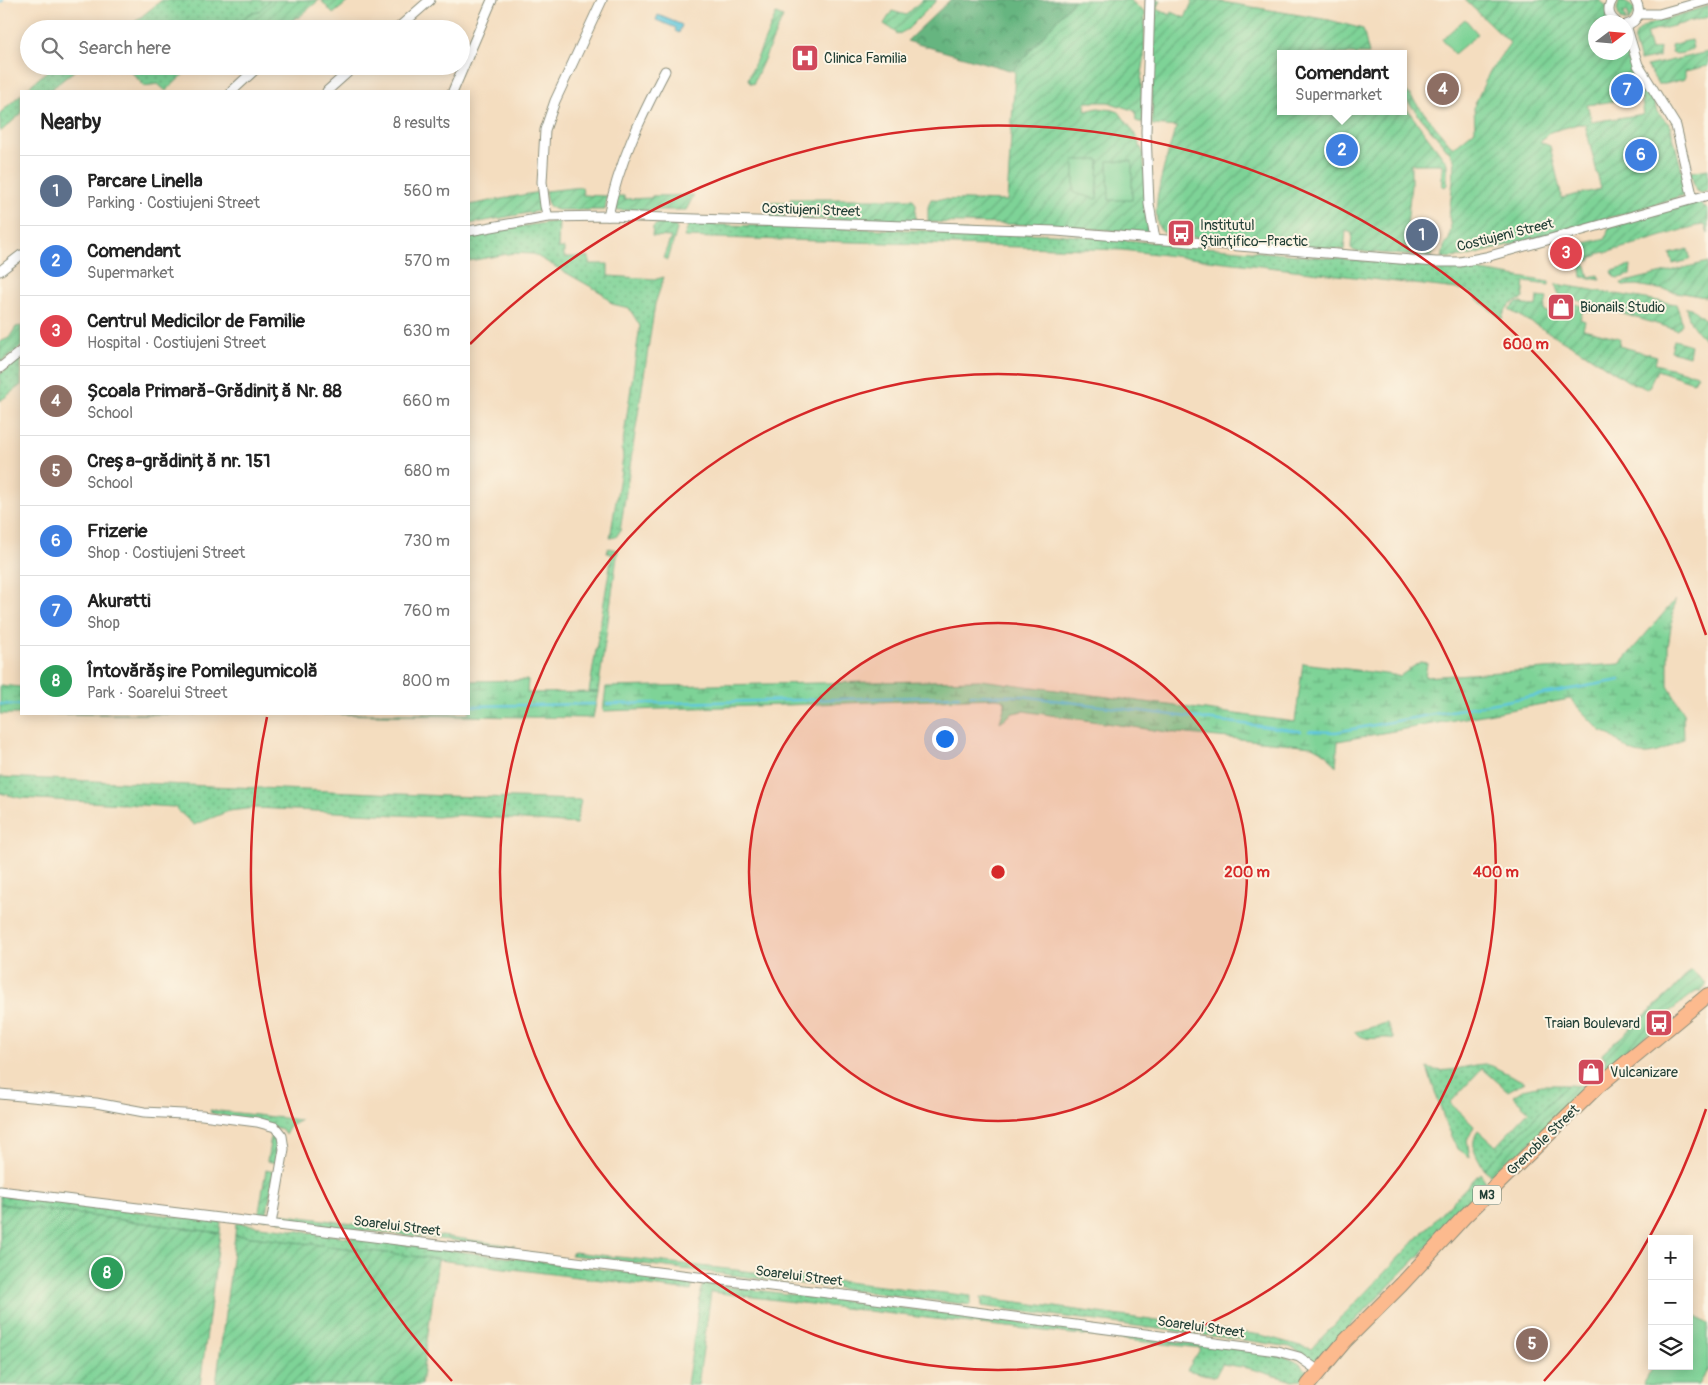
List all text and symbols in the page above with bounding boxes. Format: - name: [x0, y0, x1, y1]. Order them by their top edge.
- north arrow: [1588, 15, 1633, 60]
- search box: [20, 20, 470, 75]
- icon: search: [38, 34, 66, 62]
- text: Search here: [78, 36, 171, 60]
- hospital icon: Clinica Familia: [790, 43, 820, 73]
- place label: Clinica Familia: [824, 50, 907, 67]
- popup: [1277, 50, 1407, 115]
- text: Comendant: [1295, 61, 1389, 85]
- pin: 4: [1427, 70, 1459, 108]
- pin: 7: [1611, 71, 1643, 109]
- text: Supermarket: [1295, 85, 1382, 105]
- text: Nearby: [40, 109, 101, 136]
- text: 8 results: [393, 113, 450, 133]
- pin: 2: [1326, 131, 1358, 169]
- pin: 6: [1625, 136, 1657, 174]
- text: Parcare Linella: [87, 169, 203, 193]
- text: 1: [53, 181, 59, 201]
- text: 560 m: [403, 181, 450, 201]
- text: Parking · Costiujeni Street: [87, 193, 260, 213]
- street label: Costiujeni Street: [761, 200, 861, 220]
- street label: Costiujeni Street: [1455, 215, 1555, 255]
- pin: 1: [1406, 216, 1438, 254]
- place label: Institutul Ştiinţifico–Practic: [1200, 217, 1308, 250]
- bus stop icon: Institutul Ştiinţifico–Practic: [1166, 218, 1196, 248]
- pin: 3: [1550, 234, 1582, 272]
- text: Comendant: [87, 239, 181, 263]
- text: 2: [52, 251, 60, 271]
- text: 570 m: [404, 251, 450, 271]
- text: Supermarket: [87, 263, 174, 283]
- shop icon: Bionails Studio: [1546, 292, 1576, 322]
- place label: Bionails Studio: [1580, 299, 1666, 316]
- text: Centrul Medicilor de Familie: [87, 309, 305, 333]
- text: 3: [52, 321, 60, 341]
- text: 630 m: [403, 321, 450, 341]
- text: Hospital · Costiujeni Street: [87, 333, 266, 353]
- text: 600 m: [1503, 335, 1549, 354]
- text: Școala Primară-Grădiniță Nr. 88: [87, 379, 342, 403]
- text: 4: [51, 391, 61, 411]
- text: 660 m: [403, 391, 450, 411]
- text: School: [87, 403, 133, 423]
- text: Creșa-grădiniță nr. 151: [87, 449, 271, 473]
- text: 5: [52, 461, 60, 481]
- text: 680 m: [404, 461, 450, 481]
- text: School: [87, 473, 133, 493]
- text: Frizerie: [87, 519, 147, 543]
- text: 6: [51, 531, 61, 551]
- text: 730 m: [404, 531, 450, 551]
- text: Shop · Costiujeni Street: [87, 543, 245, 563]
- text: Akuratti: [87, 589, 151, 613]
- text: 7: [52, 601, 60, 621]
- text: 760 m: [404, 601, 450, 621]
- text: Shop: [87, 613, 120, 633]
- text: Întovărășire Pomilegumicolă: [87, 659, 318, 683]
- text: 8: [52, 671, 60, 691]
- text: 800 m: [402, 671, 450, 691]
- text: Park · Soarelui Street: [87, 683, 227, 703]
- your location: [932, 726, 958, 752]
- centre of rings: [989, 863, 1007, 881]
- text: 200 m: [1224, 863, 1270, 882]
- text: 400 m: [1473, 863, 1519, 882]
- bus stop icon: Traian Boulevard: [1644, 1008, 1674, 1038]
- place label: Traian Boulevard: [1544, 1015, 1640, 1032]
- shop icon: Vulcanizare: [1576, 1057, 1606, 1087]
- place label: Vulcanizare: [1610, 1064, 1678, 1081]
- street label: Grenoble Street: [1503, 1101, 1583, 1179]
- road number: M3: [1473, 1186, 1501, 1204]
- street label: Soarelui Street: [352, 1212, 442, 1240]
- map controls: [1648, 1235, 1693, 1370]
- button: +: [1648, 1235, 1693, 1280]
- pin: 8: [91, 1254, 123, 1292]
- street label: Soarelui Street: [754, 1262, 844, 1290]
- button: −: [1648, 1280, 1693, 1325]
- street label: Soarelui Street: [1156, 1312, 1246, 1342]
- pin: 5: [1516, 1325, 1548, 1363]
- button: layers: [1648, 1325, 1693, 1370]

